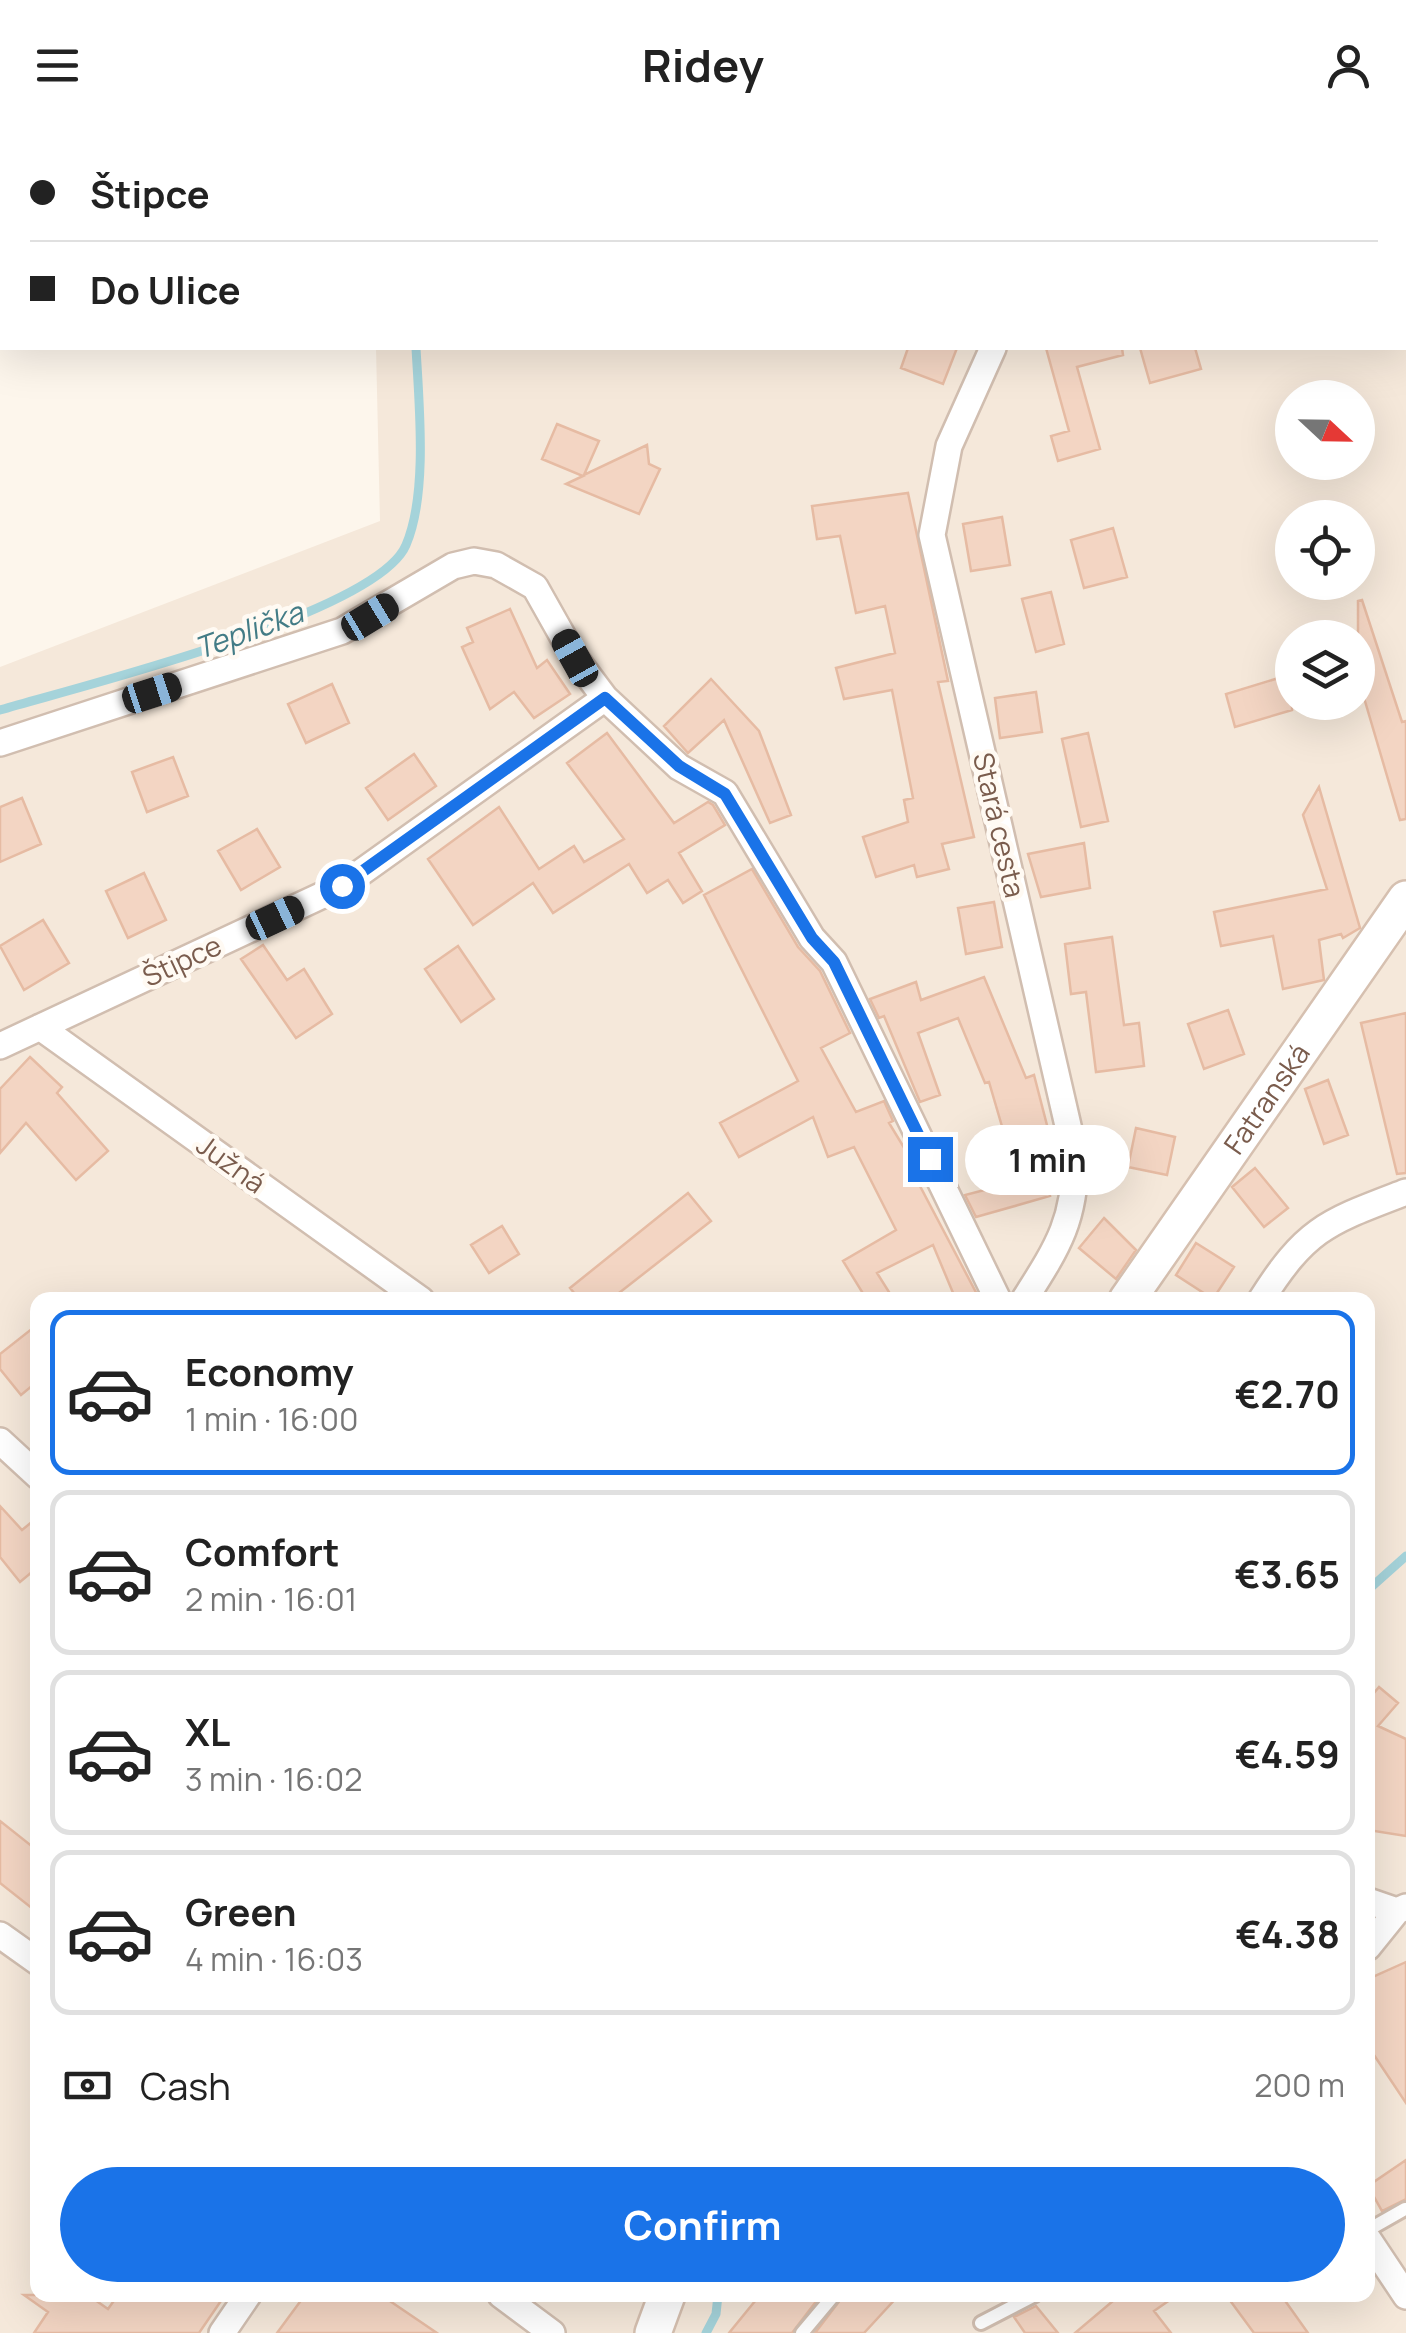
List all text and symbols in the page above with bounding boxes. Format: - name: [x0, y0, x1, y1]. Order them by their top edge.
- text: Ridey: [642, 34, 764, 96]
- icon: menu: [30, 38, 85, 93]
- icon: person: [1321, 38, 1376, 93]
- text: Štipce: [90, 167, 210, 219]
- text: Do Ulice: [90, 263, 241, 315]
- north arrow: [1275, 380, 1375, 480]
- map controls: [1275, 380, 1375, 720]
- button: locate: [1275, 500, 1375, 600]
- car: [337, 589, 403, 645]
- water label: Teplička: [189, 591, 310, 668]
- button: layers: [1275, 620, 1375, 720]
- car: [547, 624, 603, 692]
- car: [119, 669, 185, 717]
- street label: Stará cesta: [965, 749, 1035, 901]
- route start: [320, 864, 365, 909]
- car: [241, 892, 309, 944]
- street label: Štipce: [136, 925, 227, 995]
- street label: Fatranská: [1214, 1036, 1318, 1161]
- callout: 1 min: [965, 1124, 1130, 1194]
- street label: Južná: [189, 1125, 274, 1201]
- route end: [908, 1137, 953, 1182]
- text: 1 min: [1008, 1138, 1087, 1182]
- text: Economy: [185, 1345, 354, 1397]
- icon: car: [65, 1348, 155, 1438]
- text: €2.70: [1235, 1367, 1340, 1419]
- text: 1 min · 16:00: [185, 1397, 359, 1441]
- text: Comfort: [185, 1525, 339, 1577]
- icon: car: [65, 1528, 155, 1618]
- text: €3.65: [1235, 1547, 1340, 1599]
- text: 2 min · 16:01: [185, 1577, 357, 1621]
- text: XL: [185, 1705, 230, 1757]
- icon: car: [65, 1708, 155, 1798]
- text: €4.59: [1235, 1727, 1340, 1779]
- text: 3 min · 16:02: [185, 1757, 362, 1801]
- text: Green: [185, 1885, 297, 1937]
- icon: car: [65, 1888, 155, 1978]
- text: €4.38: [1236, 1907, 1340, 1959]
- text: 4 min · 16:03: [185, 1937, 363, 1981]
- icon: cash: [60, 2058, 115, 2113]
- text: Cash: [140, 2059, 231, 2111]
- text: 200 m: [1254, 2063, 1345, 2107]
- button: Confirm: [60, 2167, 1345, 2282]

